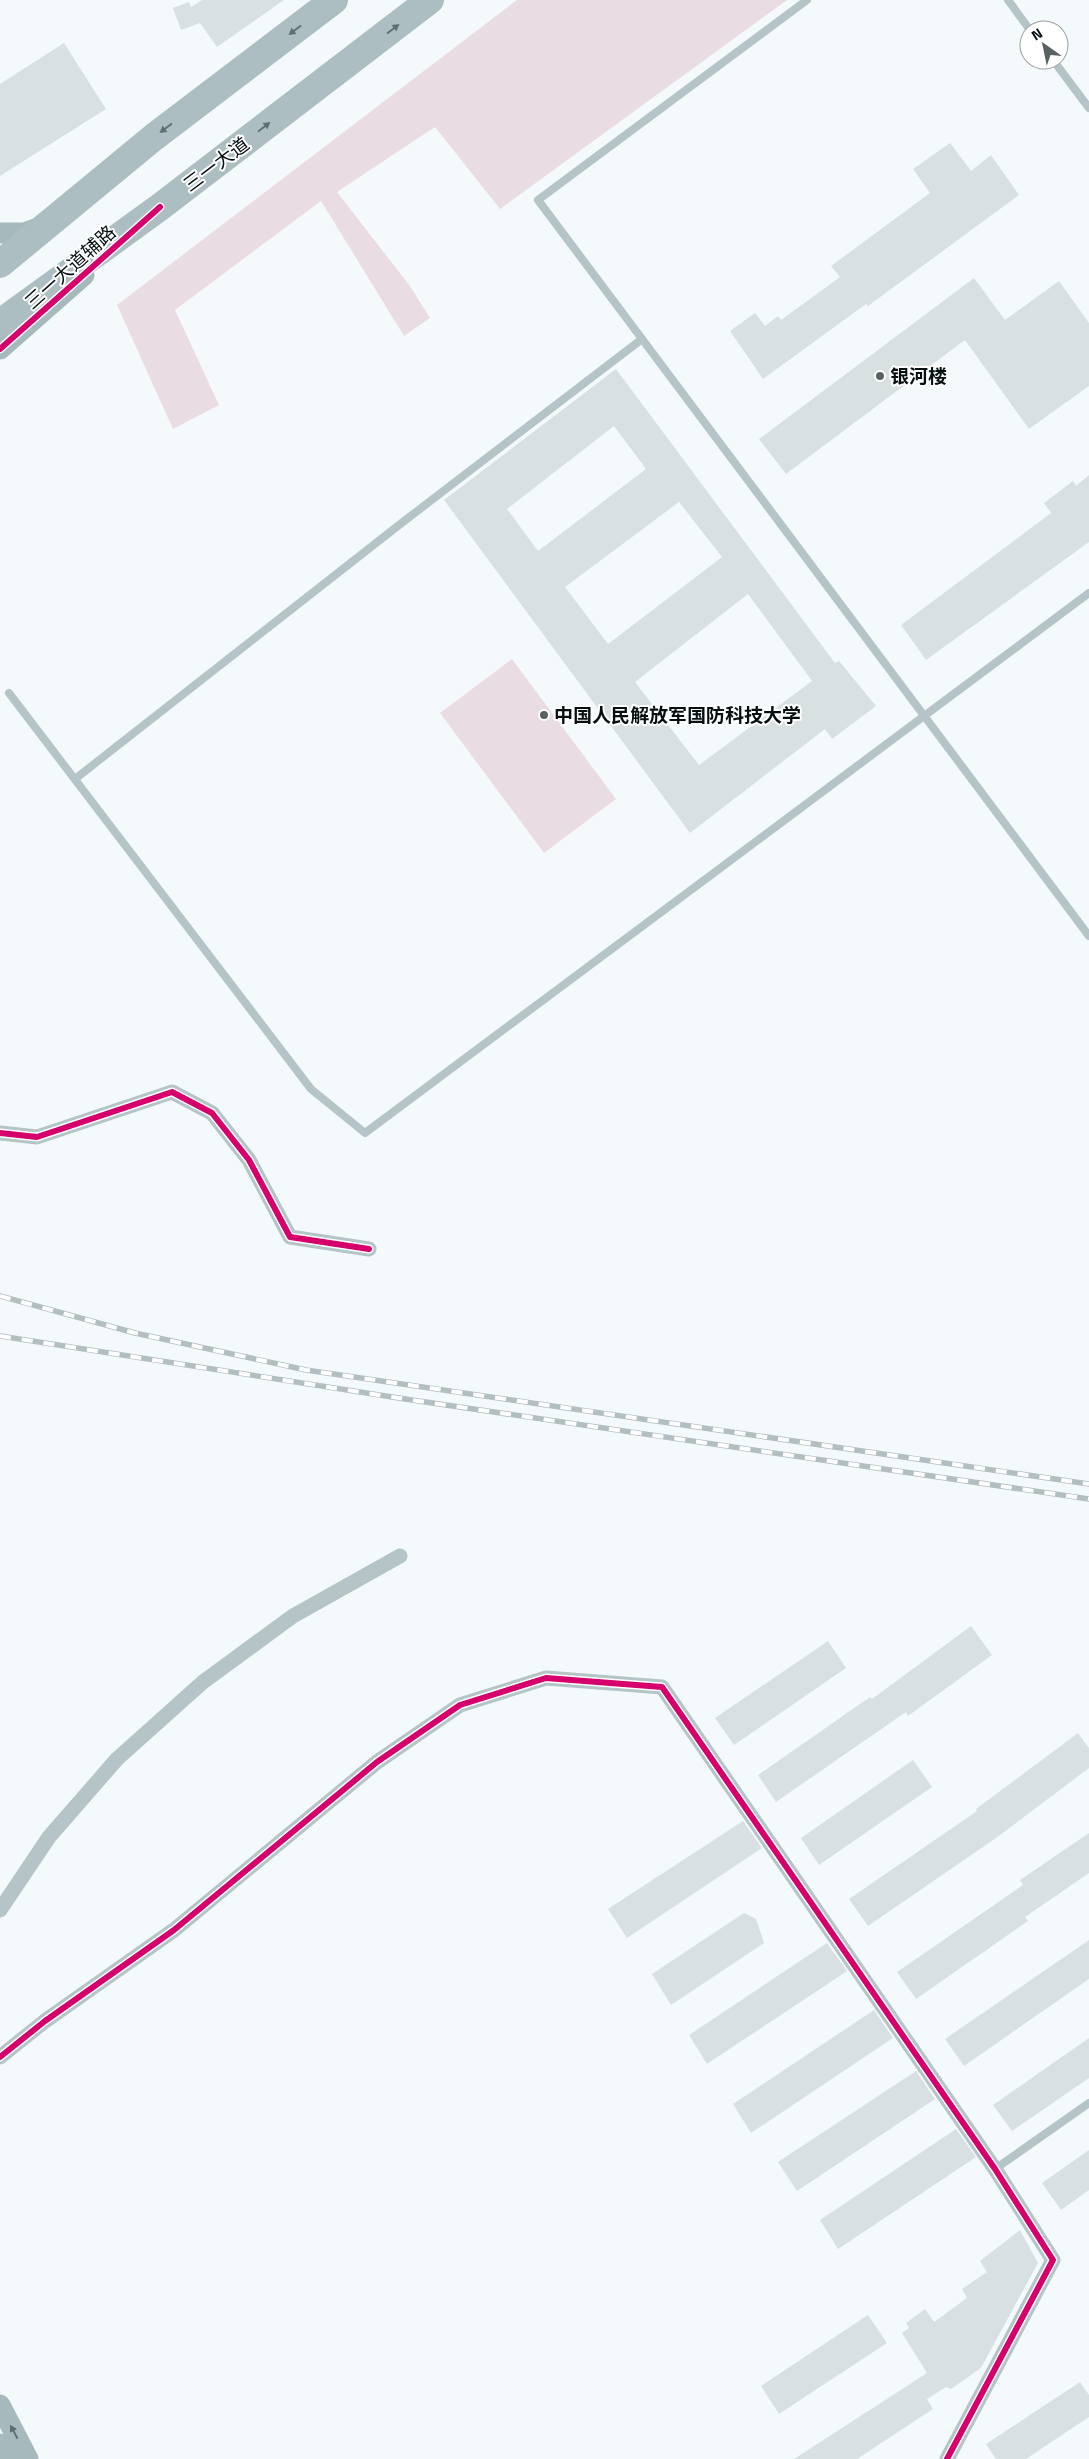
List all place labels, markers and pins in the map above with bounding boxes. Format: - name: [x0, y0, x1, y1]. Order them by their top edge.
- place label: 银河楼: [890, 361, 947, 390]
- marker: 银河楼: [874, 370, 886, 382]
- place label: 中国人民解放军国防科技大学: [554, 700, 801, 729]
- marker: 中国人民解放军国防科技大学: [538, 709, 550, 721]

